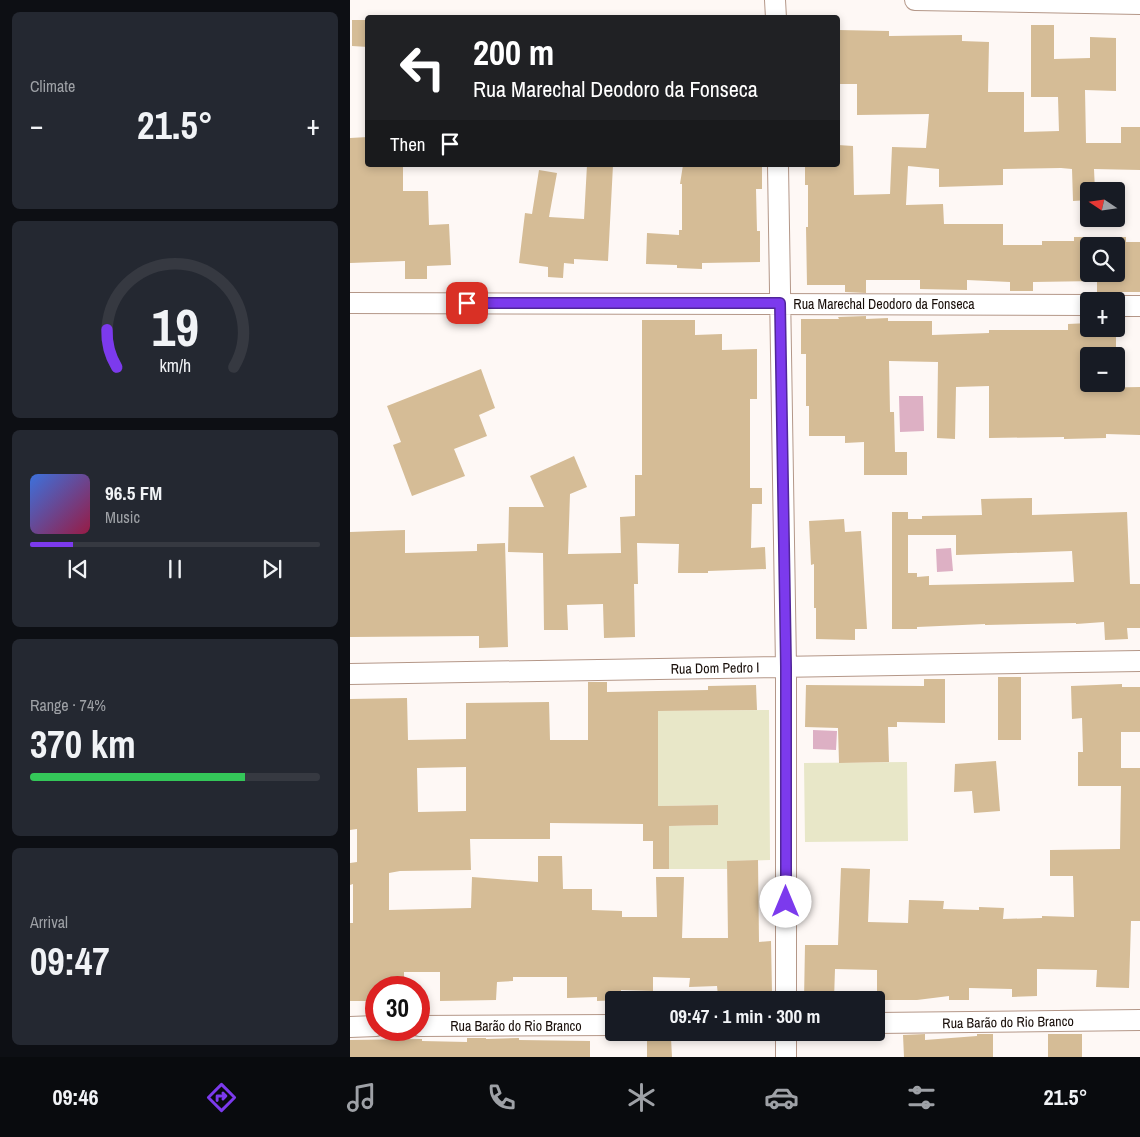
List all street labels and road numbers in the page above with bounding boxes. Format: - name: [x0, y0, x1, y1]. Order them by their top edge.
- street label: Rua Marechal Deodoro da Fonseca: [793, 295, 975, 313]
- street label: Rua Dom Pedro I: [670, 658, 760, 678]
- street label: Rua Barão do Rio Branco: [942, 1012, 1074, 1032]
- street label: Rua Barão do Rio Branco: [450, 1017, 582, 1035]

